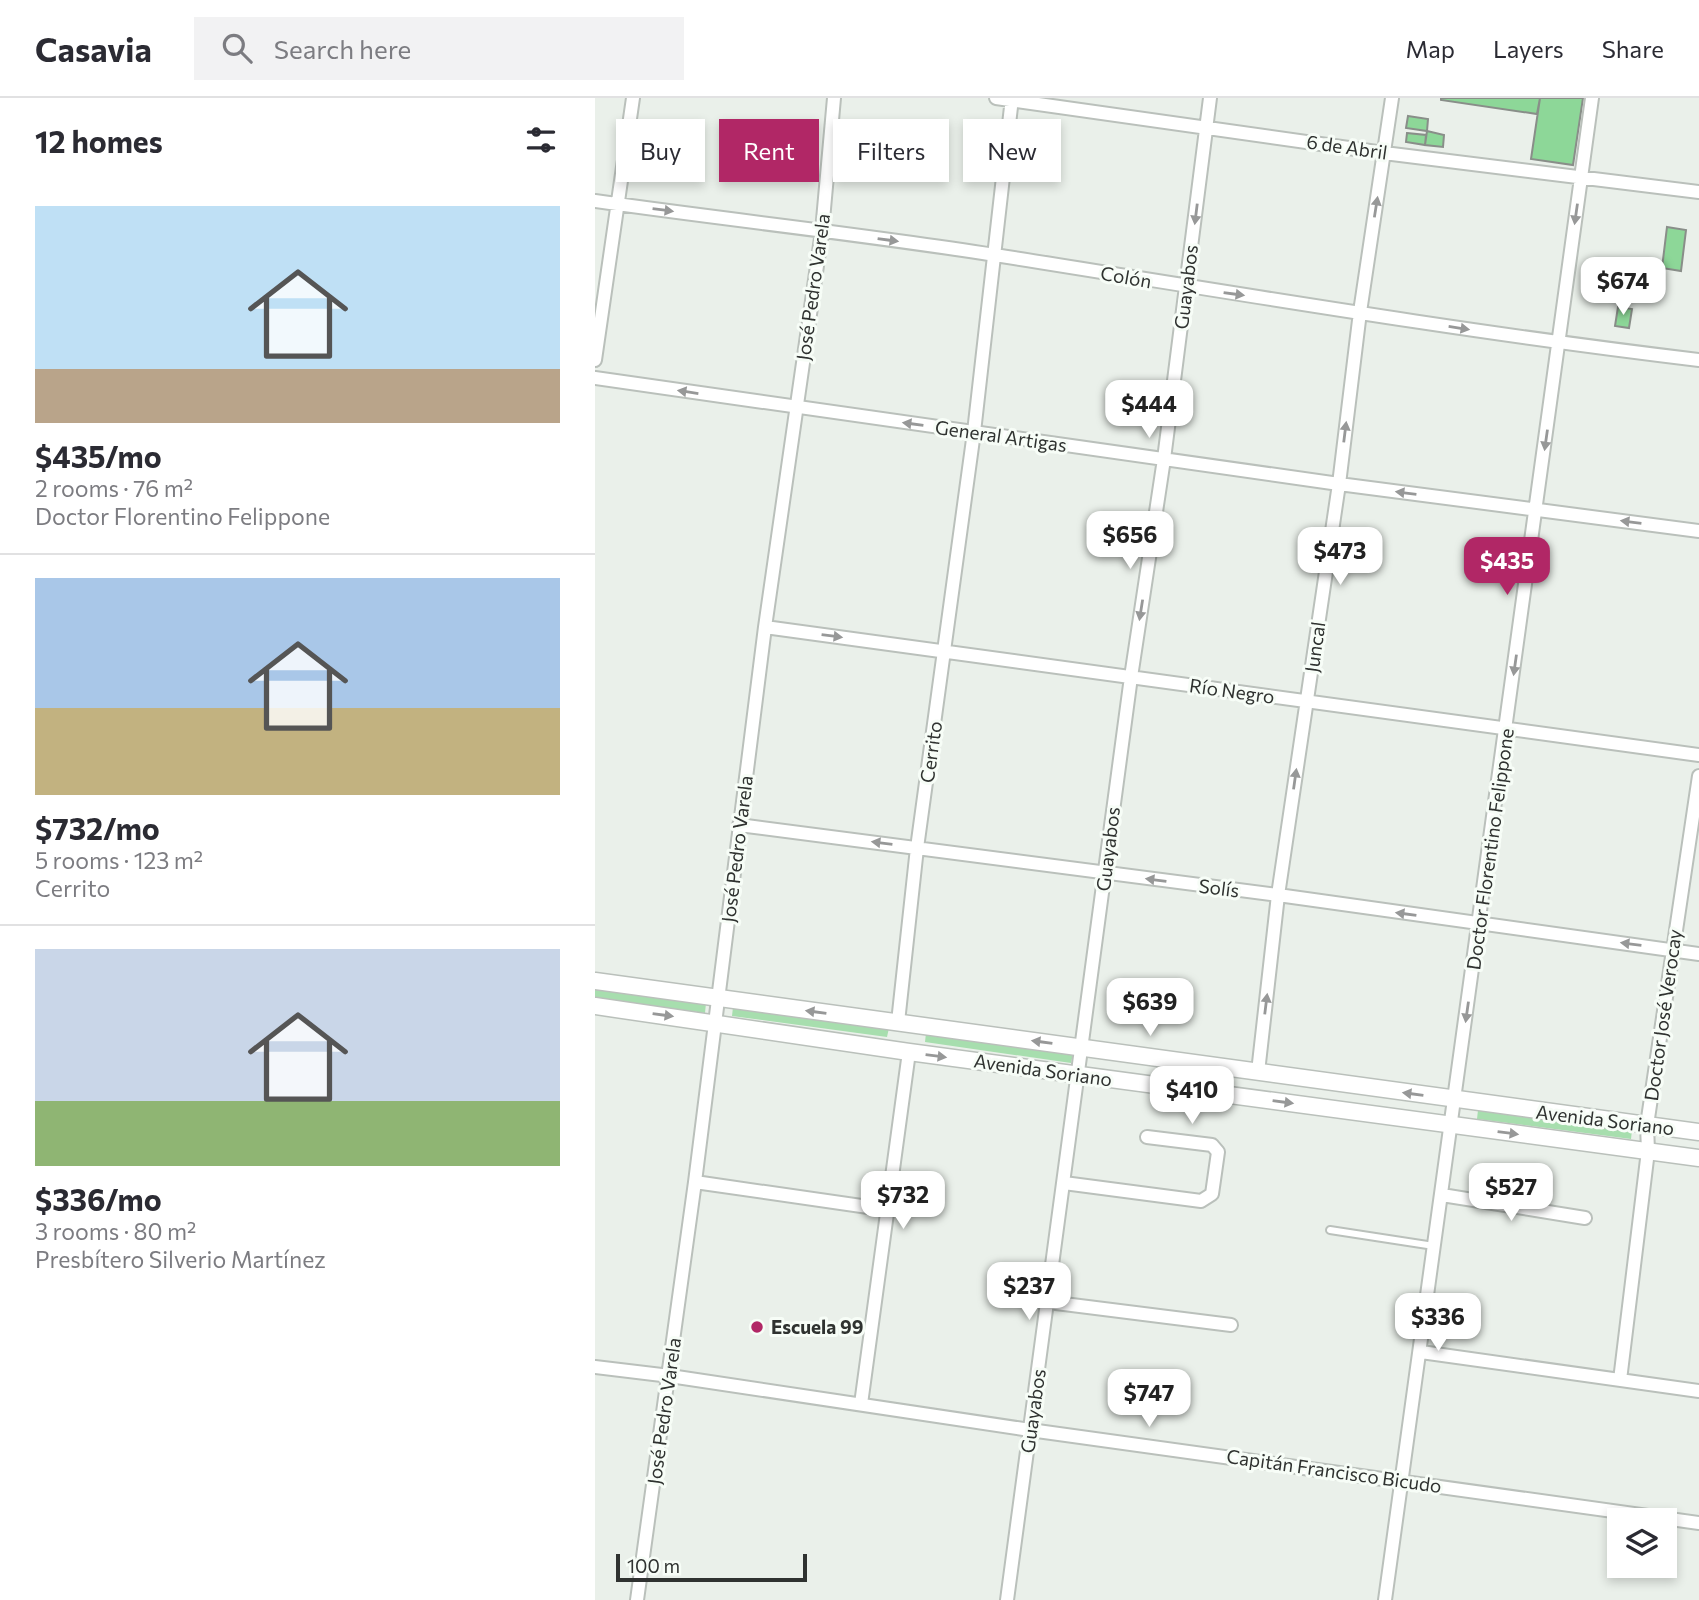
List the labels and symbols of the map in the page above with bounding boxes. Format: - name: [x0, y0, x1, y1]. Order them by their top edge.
- street label: 6 de Abril: [1305, 129, 1389, 164]
- one-way arrow: [1371, 196, 1382, 218]
- one-way arrow: [1571, 203, 1582, 225]
- one-way arrow: [1190, 204, 1201, 226]
- one-way arrow: [652, 205, 674, 216]
- street label: José Pedro Varela: [791, 212, 834, 362]
- one-way arrow: [877, 235, 899, 246]
- street label: Guayabos: [1169, 243, 1202, 330]
- pin: $674: [1582, 258, 1664, 317]
- street label: Colón: [1099, 261, 1153, 292]
- one-way arrow: [1223, 289, 1245, 300]
- one-way arrow: [1448, 323, 1470, 334]
- pin: $444: [1108, 380, 1190, 440]
- one-way arrow: [677, 386, 699, 397]
- street label: General Artigas: [934, 415, 1068, 456]
- one-way arrow: [902, 418, 924, 429]
- one-way arrow: [1340, 421, 1351, 443]
- one-way arrow: [1540, 429, 1551, 451]
- one-way arrow: [1395, 487, 1417, 498]
- pin: $656: [1089, 512, 1171, 571]
- one-way arrow: [1620, 517, 1642, 528]
- pin: $473: [1299, 528, 1381, 587]
- pin: $435: [1466, 538, 1548, 597]
- one-way arrow: [1135, 599, 1146, 621]
- street label: Juncal: [1300, 620, 1329, 674]
- one-way arrow: [821, 631, 843, 642]
- one-way arrow: [1509, 654, 1520, 676]
- street label: Río Negro: [1188, 673, 1276, 708]
- street label: Cerrito: [915, 720, 946, 784]
- street label: Doctor Florentino Felippone: [1461, 727, 1518, 971]
- one-way arrow: [1290, 767, 1301, 789]
- street label: José Pedro Varela: [716, 774, 757, 924]
- street label: Guayabos: [1091, 805, 1124, 892]
- one-way arrow: [871, 838, 893, 849]
- one-way arrow: [1145, 874, 1167, 885]
- street label: Solís: [1197, 874, 1241, 901]
- one-way arrow: [1395, 908, 1417, 919]
- street label: Doctor José Verocay: [1639, 927, 1686, 1102]
- one-way arrow: [1620, 939, 1642, 950]
- pin: $639: [1109, 978, 1191, 1038]
- one-way arrow: [1260, 993, 1271, 1015]
- one-way arrow: [1462, 1001, 1473, 1023]
- one-way arrow: [805, 1006, 827, 1017]
- one-way arrow: [652, 1010, 674, 1021]
- one-way arrow: [1031, 1036, 1053, 1047]
- street label: Avenida Soriano: [973, 1048, 1114, 1091]
- one-way arrow: [925, 1051, 947, 1062]
- pin: $410: [1151, 1066, 1233, 1126]
- one-way arrow: [1402, 1089, 1424, 1100]
- one-way arrow: [1272, 1097, 1294, 1108]
- street label: Avenida Soriano: [1535, 1100, 1676, 1139]
- one-way arrow: [1498, 1127, 1520, 1138]
- pin: $527: [1470, 1164, 1552, 1223]
- pin: $732: [862, 1172, 944, 1231]
- pin: $237: [988, 1262, 1070, 1322]
- pin: $336: [1397, 1294, 1479, 1353]
- place label: Escuela 99: [771, 1315, 863, 1338]
- marker: Escuela 99: [749, 1319, 765, 1335]
- street label: José Pedro Varela: [642, 1336, 685, 1486]
- street label: Guayabos: [1015, 1367, 1050, 1455]
- pin: $747: [1108, 1370, 1190, 1429]
- street label: Capitán Francisco Bicudo: [1225, 1444, 1443, 1497]
- scale bar: [616, 1551, 807, 1583]

